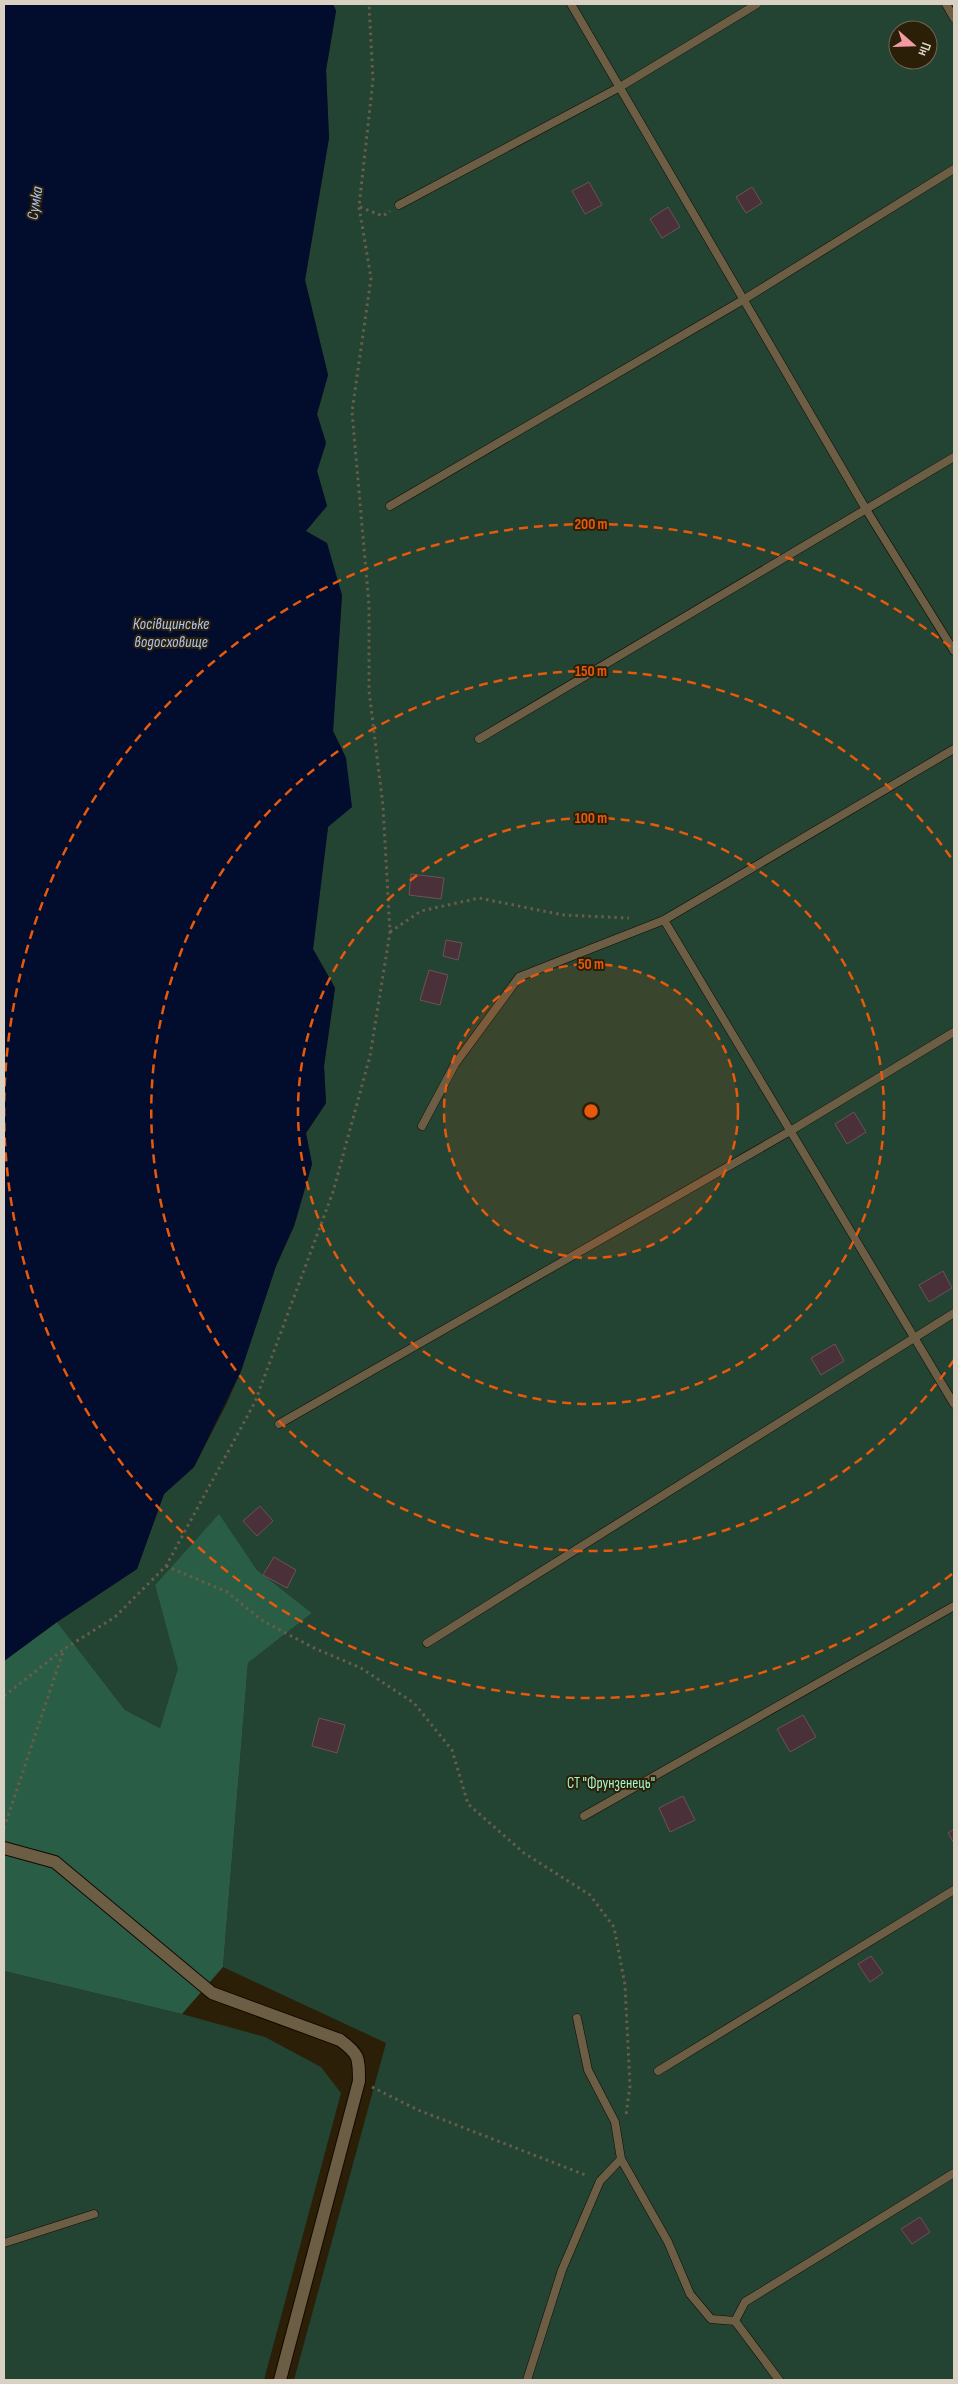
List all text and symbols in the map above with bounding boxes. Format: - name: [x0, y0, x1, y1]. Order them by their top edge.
- north arrow: [888, 20, 938, 70]
- text: Пн: [914, 40, 935, 59]
- water label: Сумка: [23, 185, 48, 221]
- text: 200 m: [574, 515, 608, 534]
- water label: Косівщинське водосховище: [133, 615, 209, 652]
- text: 150 m: [575, 662, 607, 681]
- text: 100 m: [575, 809, 607, 828]
- text: 50 m: [578, 955, 604, 974]
- centre of rings: [582, 1102, 600, 1120]
- park label: СТ "Фрунзенець": [567, 1774, 655, 1793]

